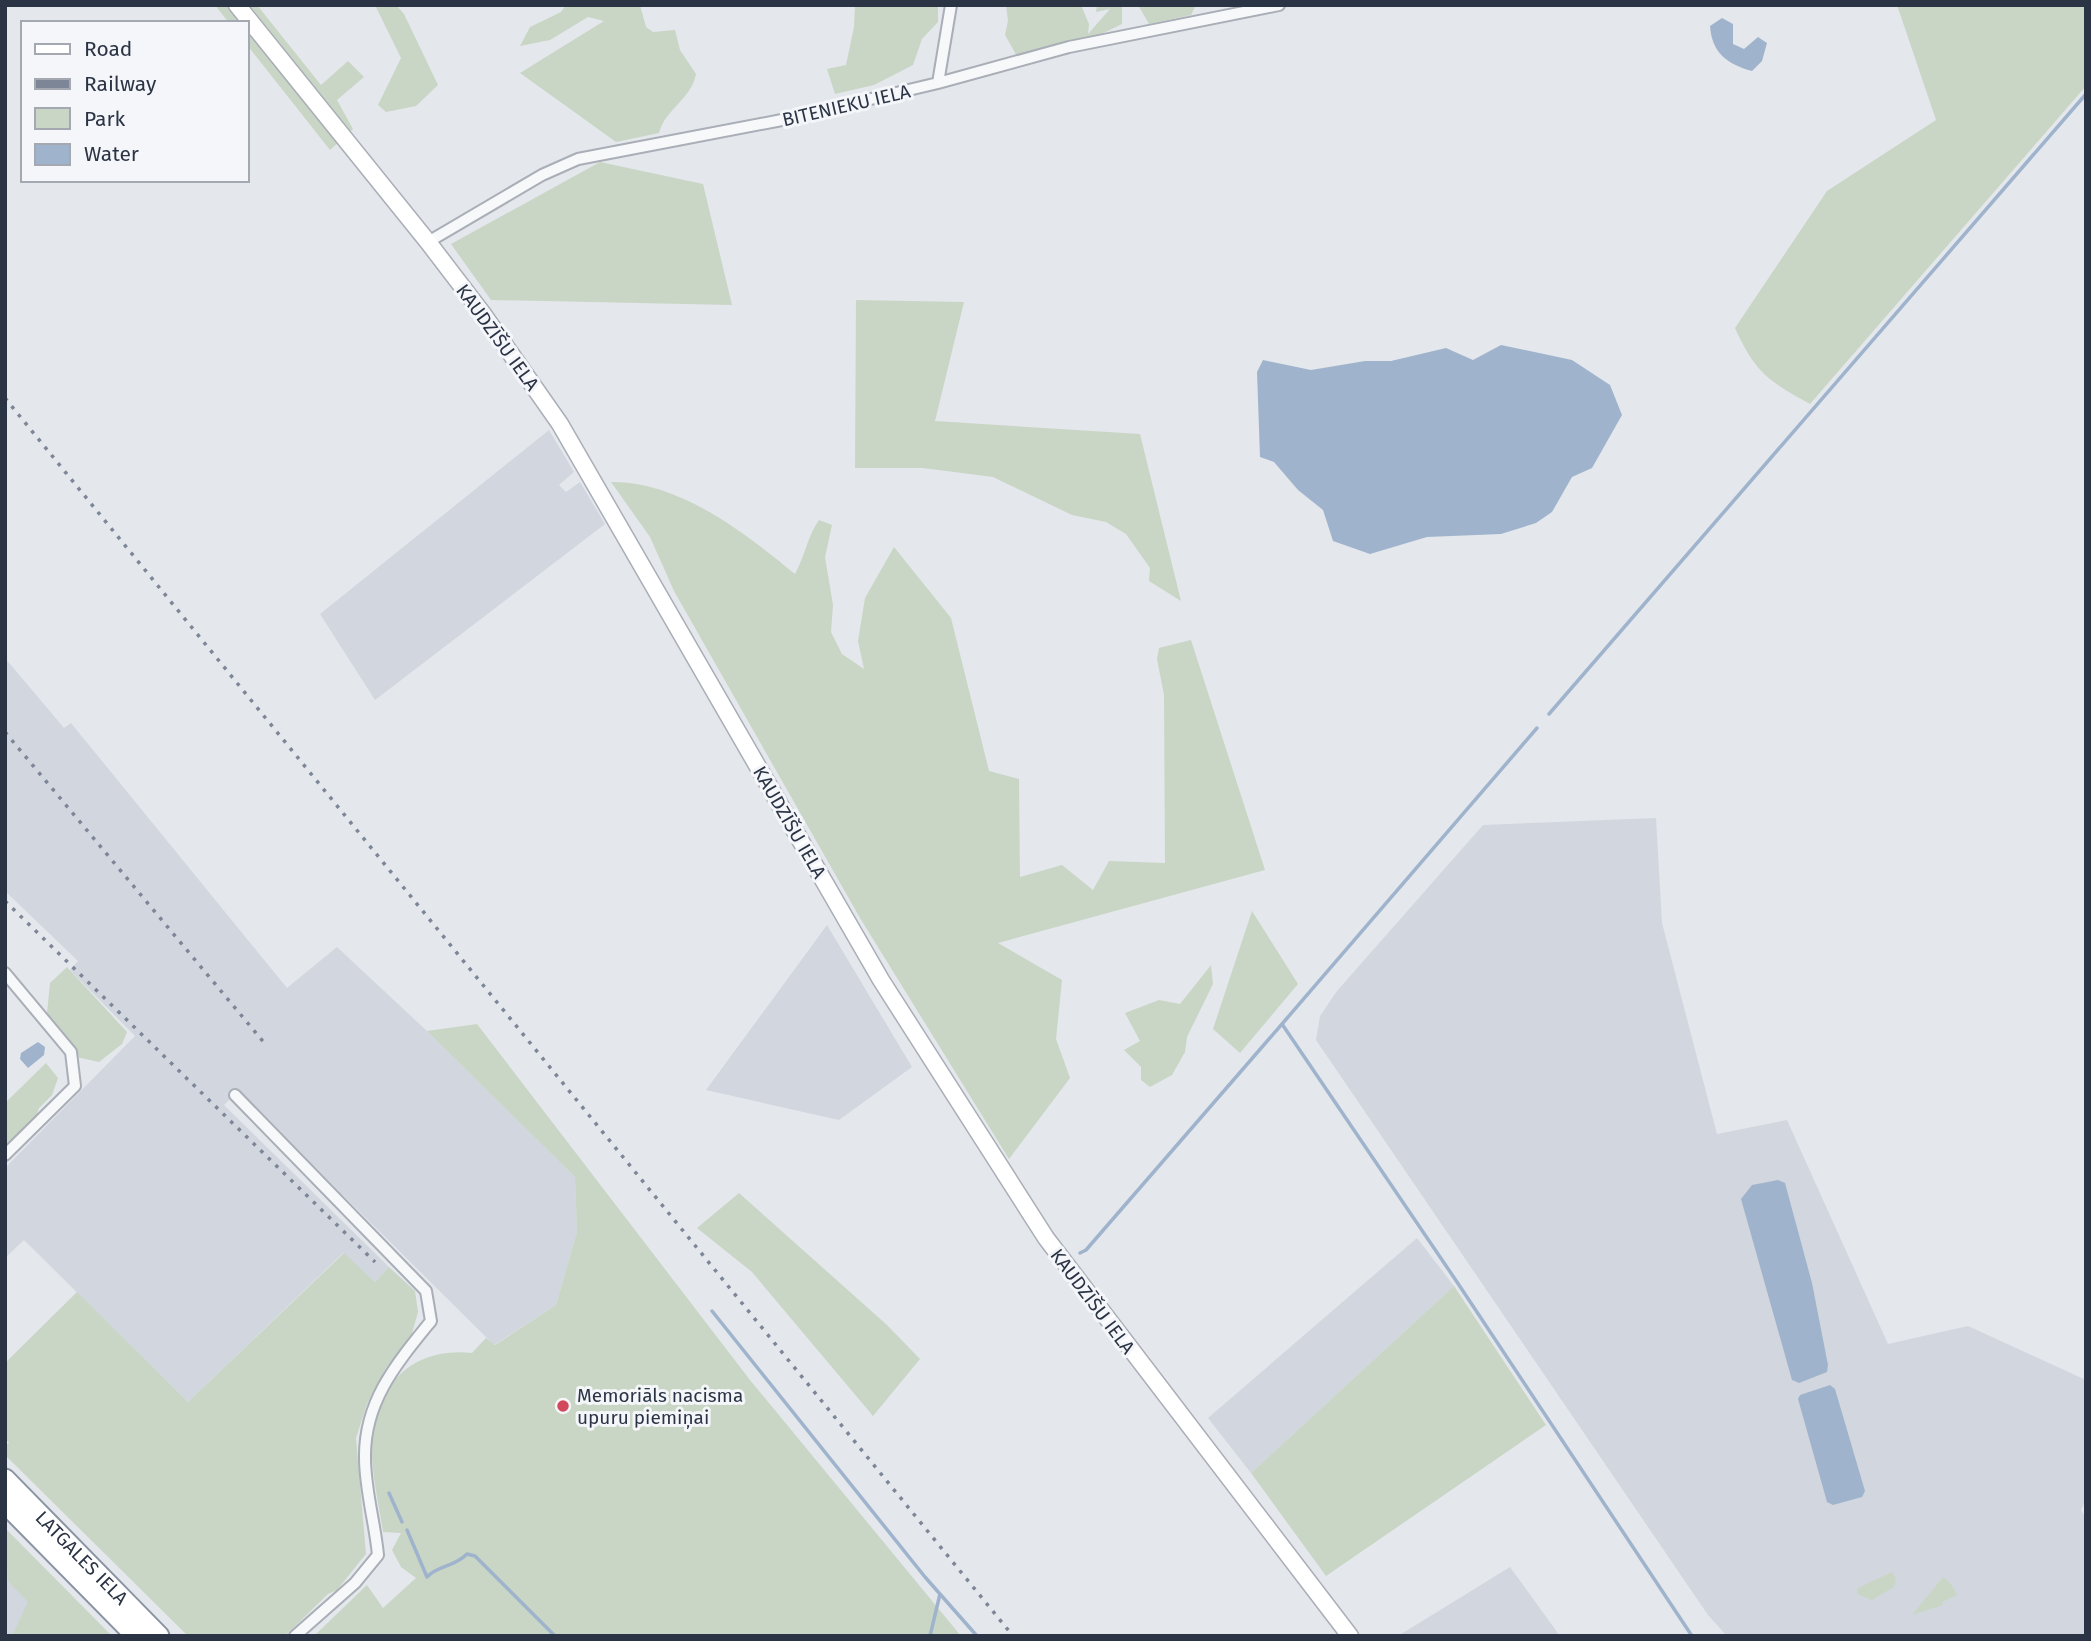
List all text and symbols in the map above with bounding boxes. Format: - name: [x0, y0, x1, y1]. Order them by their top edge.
- legend: [21, 21, 248, 182]
- text: Road: [84, 36, 132, 62]
- text: Railway: [84, 71, 157, 97]
- street label: BITENIEKU IELA: [780, 80, 912, 131]
- text: Park: [84, 106, 126, 132]
- text: Water: [84, 141, 139, 167]
- street label: KAUDZĪŠU IELA: [451, 280, 544, 395]
- street label: KAUDZĪŠU IELA: [748, 762, 831, 883]
- street label: KAUDZĪŠU IELA: [1046, 1244, 1140, 1359]
- place label: Memoriāls nacisma upuru piemiņai: [577, 1384, 743, 1430]
- marker: Memoriāls nacisma upuru piemiņai: [555, 1398, 571, 1414]
- street label: LATGALES IELA: [31, 1506, 133, 1610]

